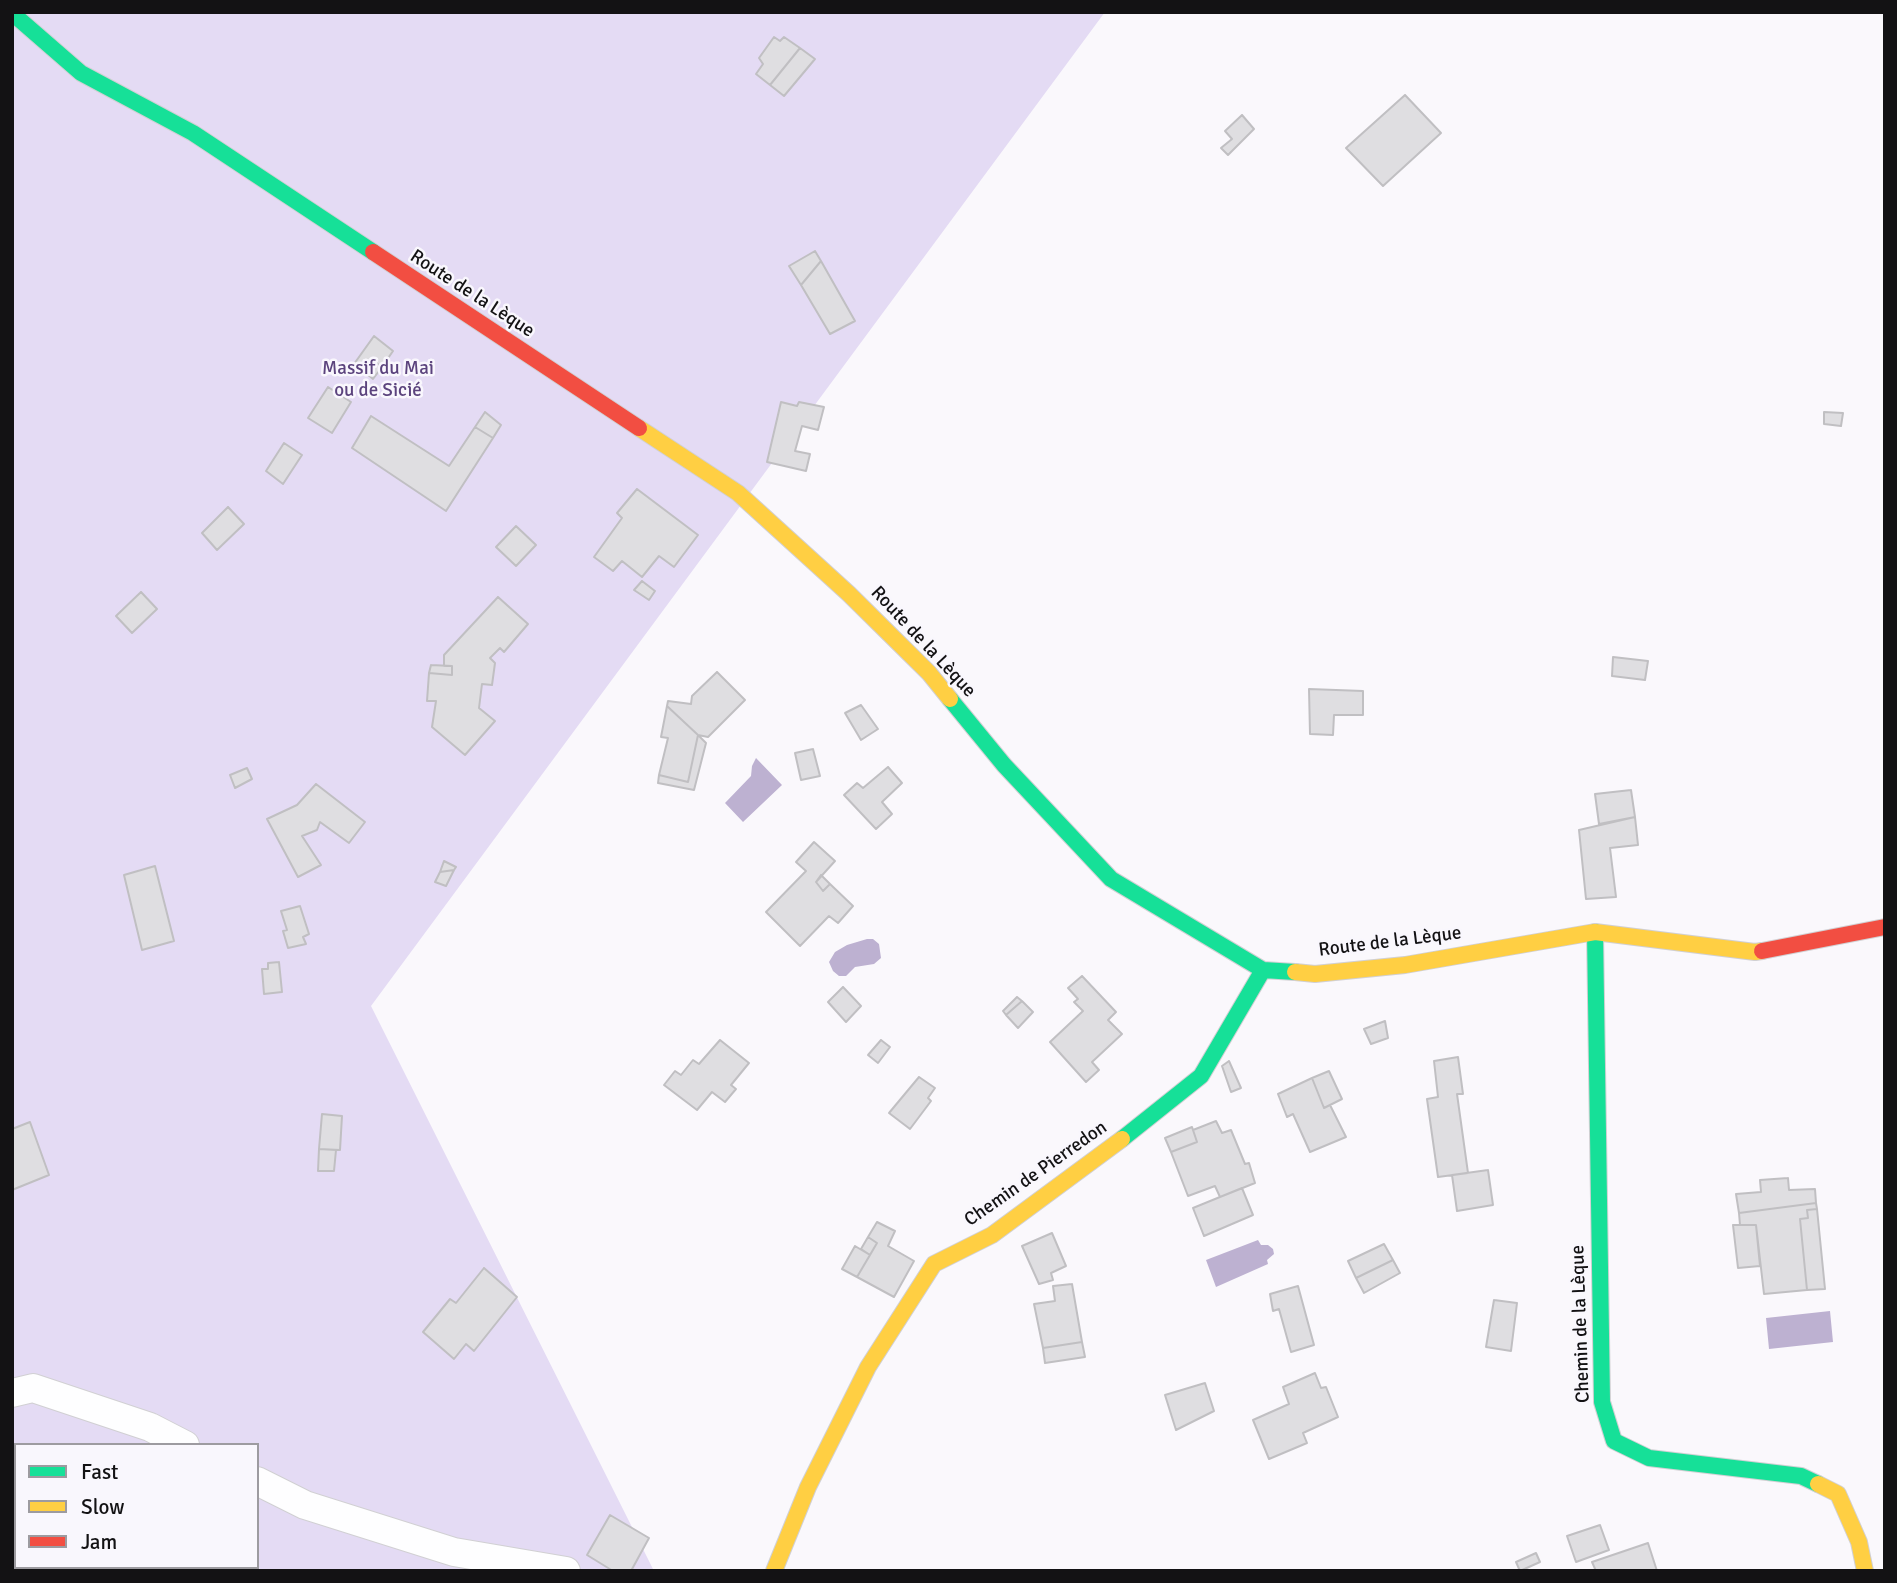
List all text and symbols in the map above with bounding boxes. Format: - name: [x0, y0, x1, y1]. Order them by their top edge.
- street label: Route de la Lèque: [406, 245, 538, 343]
- park label: Massif du Mai ou de Sicié: [322, 358, 434, 402]
- street label: Route de la Lèque: [866, 582, 980, 702]
- street label: Route de la Lèque: [1317, 922, 1463, 962]
- street label: Chemin de Pierredon: [960, 1116, 1112, 1232]
- street label: Chemin de la Lèque: [1567, 1245, 1595, 1403]
- legend: [14, 1443, 259, 1569]
- text: Fast: [81, 1459, 118, 1485]
- text: Slow: [81, 1494, 125, 1520]
- text: Jam: [81, 1529, 117, 1555]

